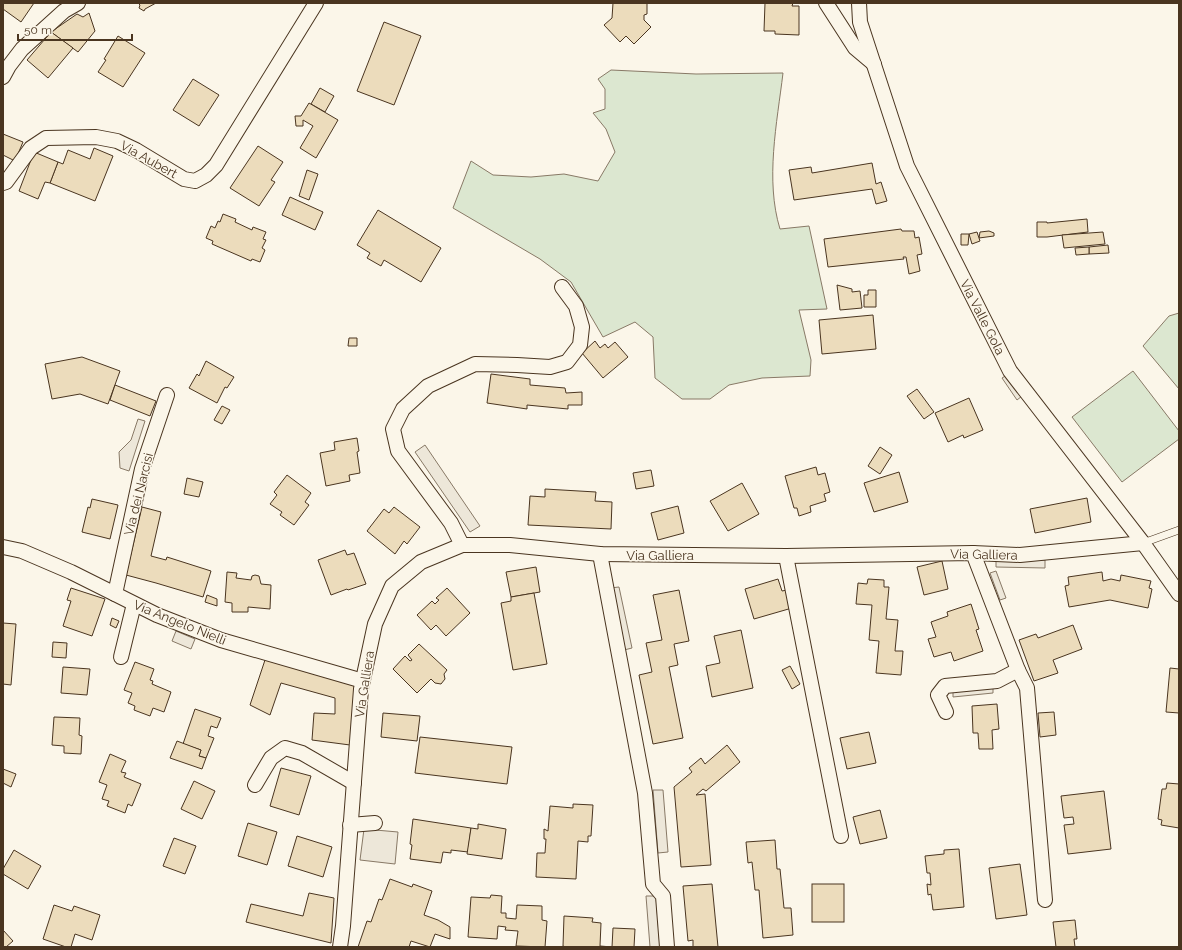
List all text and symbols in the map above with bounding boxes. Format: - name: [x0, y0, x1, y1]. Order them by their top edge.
- scale bar: [18, 16, 132, 42]
- text: 50 m: [24, 23, 52, 37]
- street label: Via Aubert: [118, 138, 180, 181]
- street label: Via Valle Gola: [957, 277, 1008, 357]
- street label: Via dei Narcisi: [121, 451, 156, 537]
- street label: Via Galliera: [950, 546, 1018, 563]
- street label: Via Galliera: [626, 548, 694, 563]
- street label: Via Angelo Nielli: [131, 597, 228, 648]
- street label: Via Galliera: [352, 650, 377, 719]

